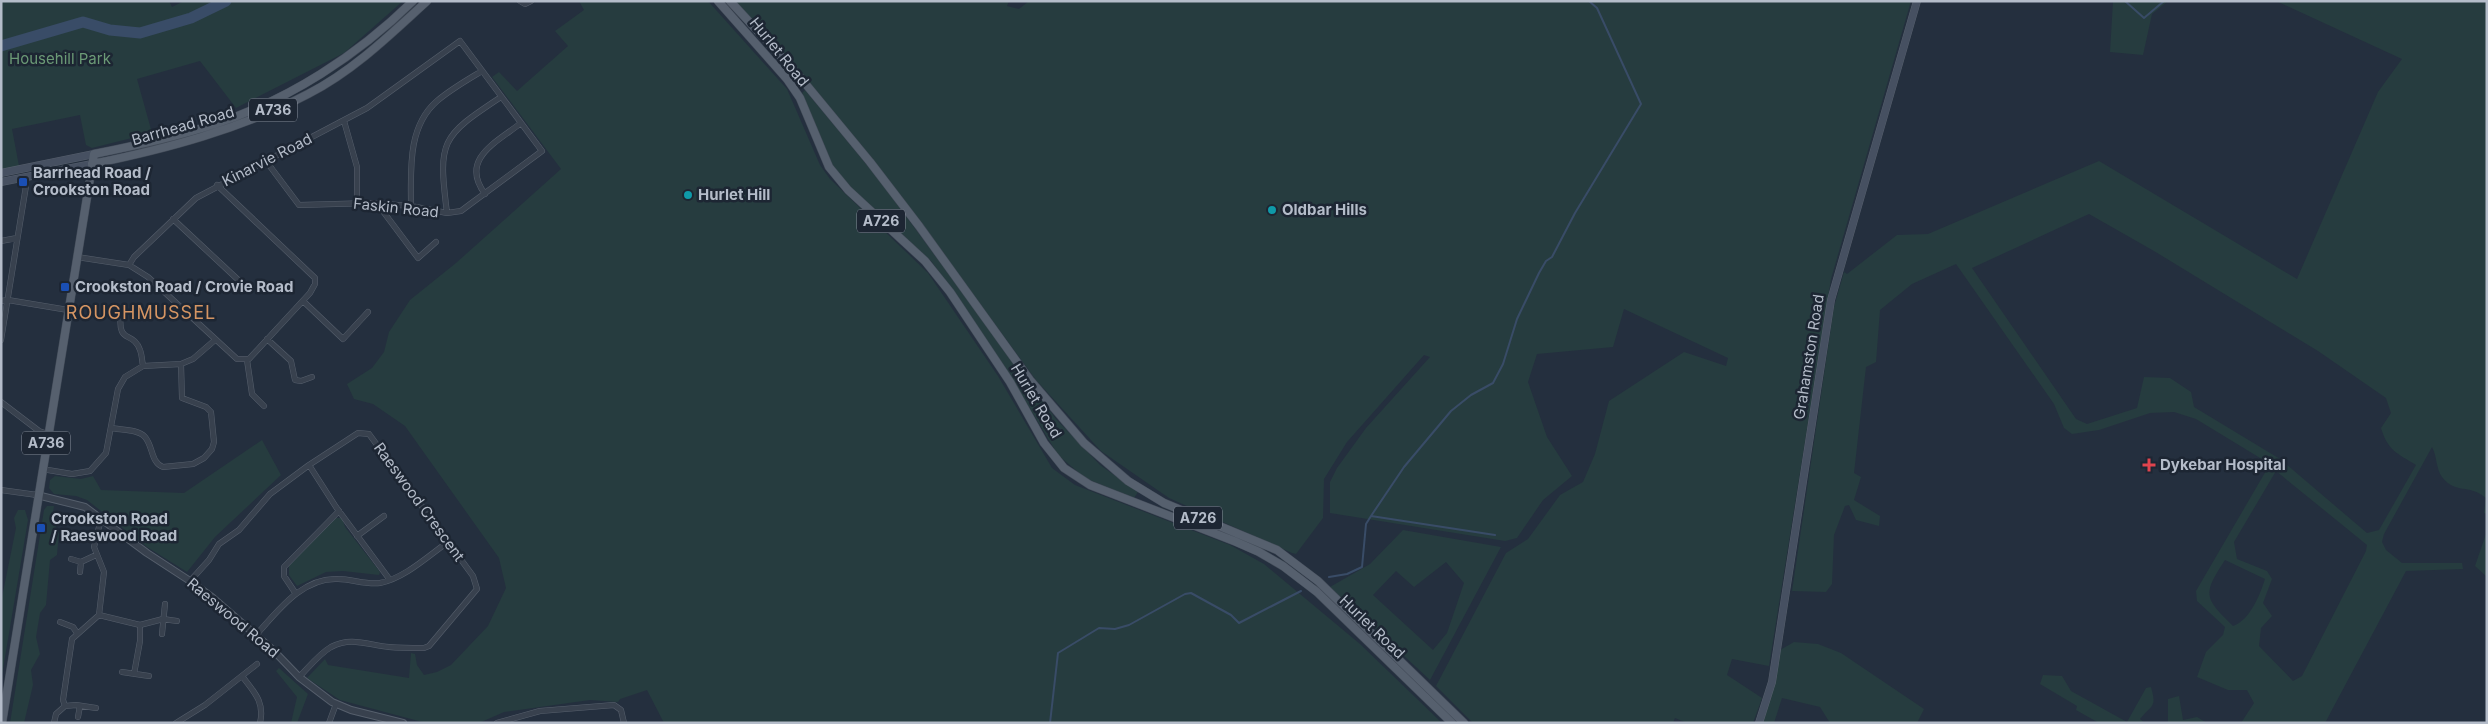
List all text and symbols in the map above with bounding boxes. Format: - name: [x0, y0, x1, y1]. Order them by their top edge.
- street label: Hurlet Road: [746, 13, 813, 90]
- park label: Househill Park: [9, 49, 112, 68]
- road number: A736: [249, 98, 297, 122]
- street label: Barrhead Road: [129, 102, 236, 149]
- street label: Kinarvie Road: [219, 129, 315, 190]
- place label: Barrhead Road / Crookston Road: [33, 163, 151, 199]
- marker: Barrhead Road / Crookston Road: [17, 176, 29, 188]
- place label: Hurlet Hill: [698, 185, 770, 204]
- marker: Hurlet Hill: [682, 189, 694, 201]
- street label: Faskin Road: [352, 194, 440, 221]
- place label: Oldbar Hills: [1282, 200, 1367, 219]
- marker: Oldbar Hills: [1266, 204, 1278, 216]
- road number: A726: [857, 210, 905, 232]
- place label: Crookston Road / Crovie Road: [75, 277, 293, 296]
- marker: Crookston Road / Crovie Road: [59, 281, 71, 293]
- street label: Grahamston Road: [1789, 293, 1828, 421]
- district label: ROUGHMUSSEL: [66, 302, 216, 323]
- street label: Hurlet Road: [1007, 360, 1066, 441]
- road number: A736: [22, 432, 70, 454]
- street label: Raeswood Crescent: [370, 439, 469, 565]
- place label: Dykebar Hospital: [2160, 455, 2286, 474]
- marker: Dykebar Hospital: [2142, 458, 2156, 472]
- road number: A726: [1174, 506, 1222, 530]
- place label: Crookston Road / Raeswood Road: [51, 509, 177, 545]
- marker: Crookston Road / Raeswood Road: [35, 522, 47, 534]
- street label: Raeswood Road: [183, 574, 283, 662]
- street label: Hurlet Road: [1336, 591, 1409, 663]

